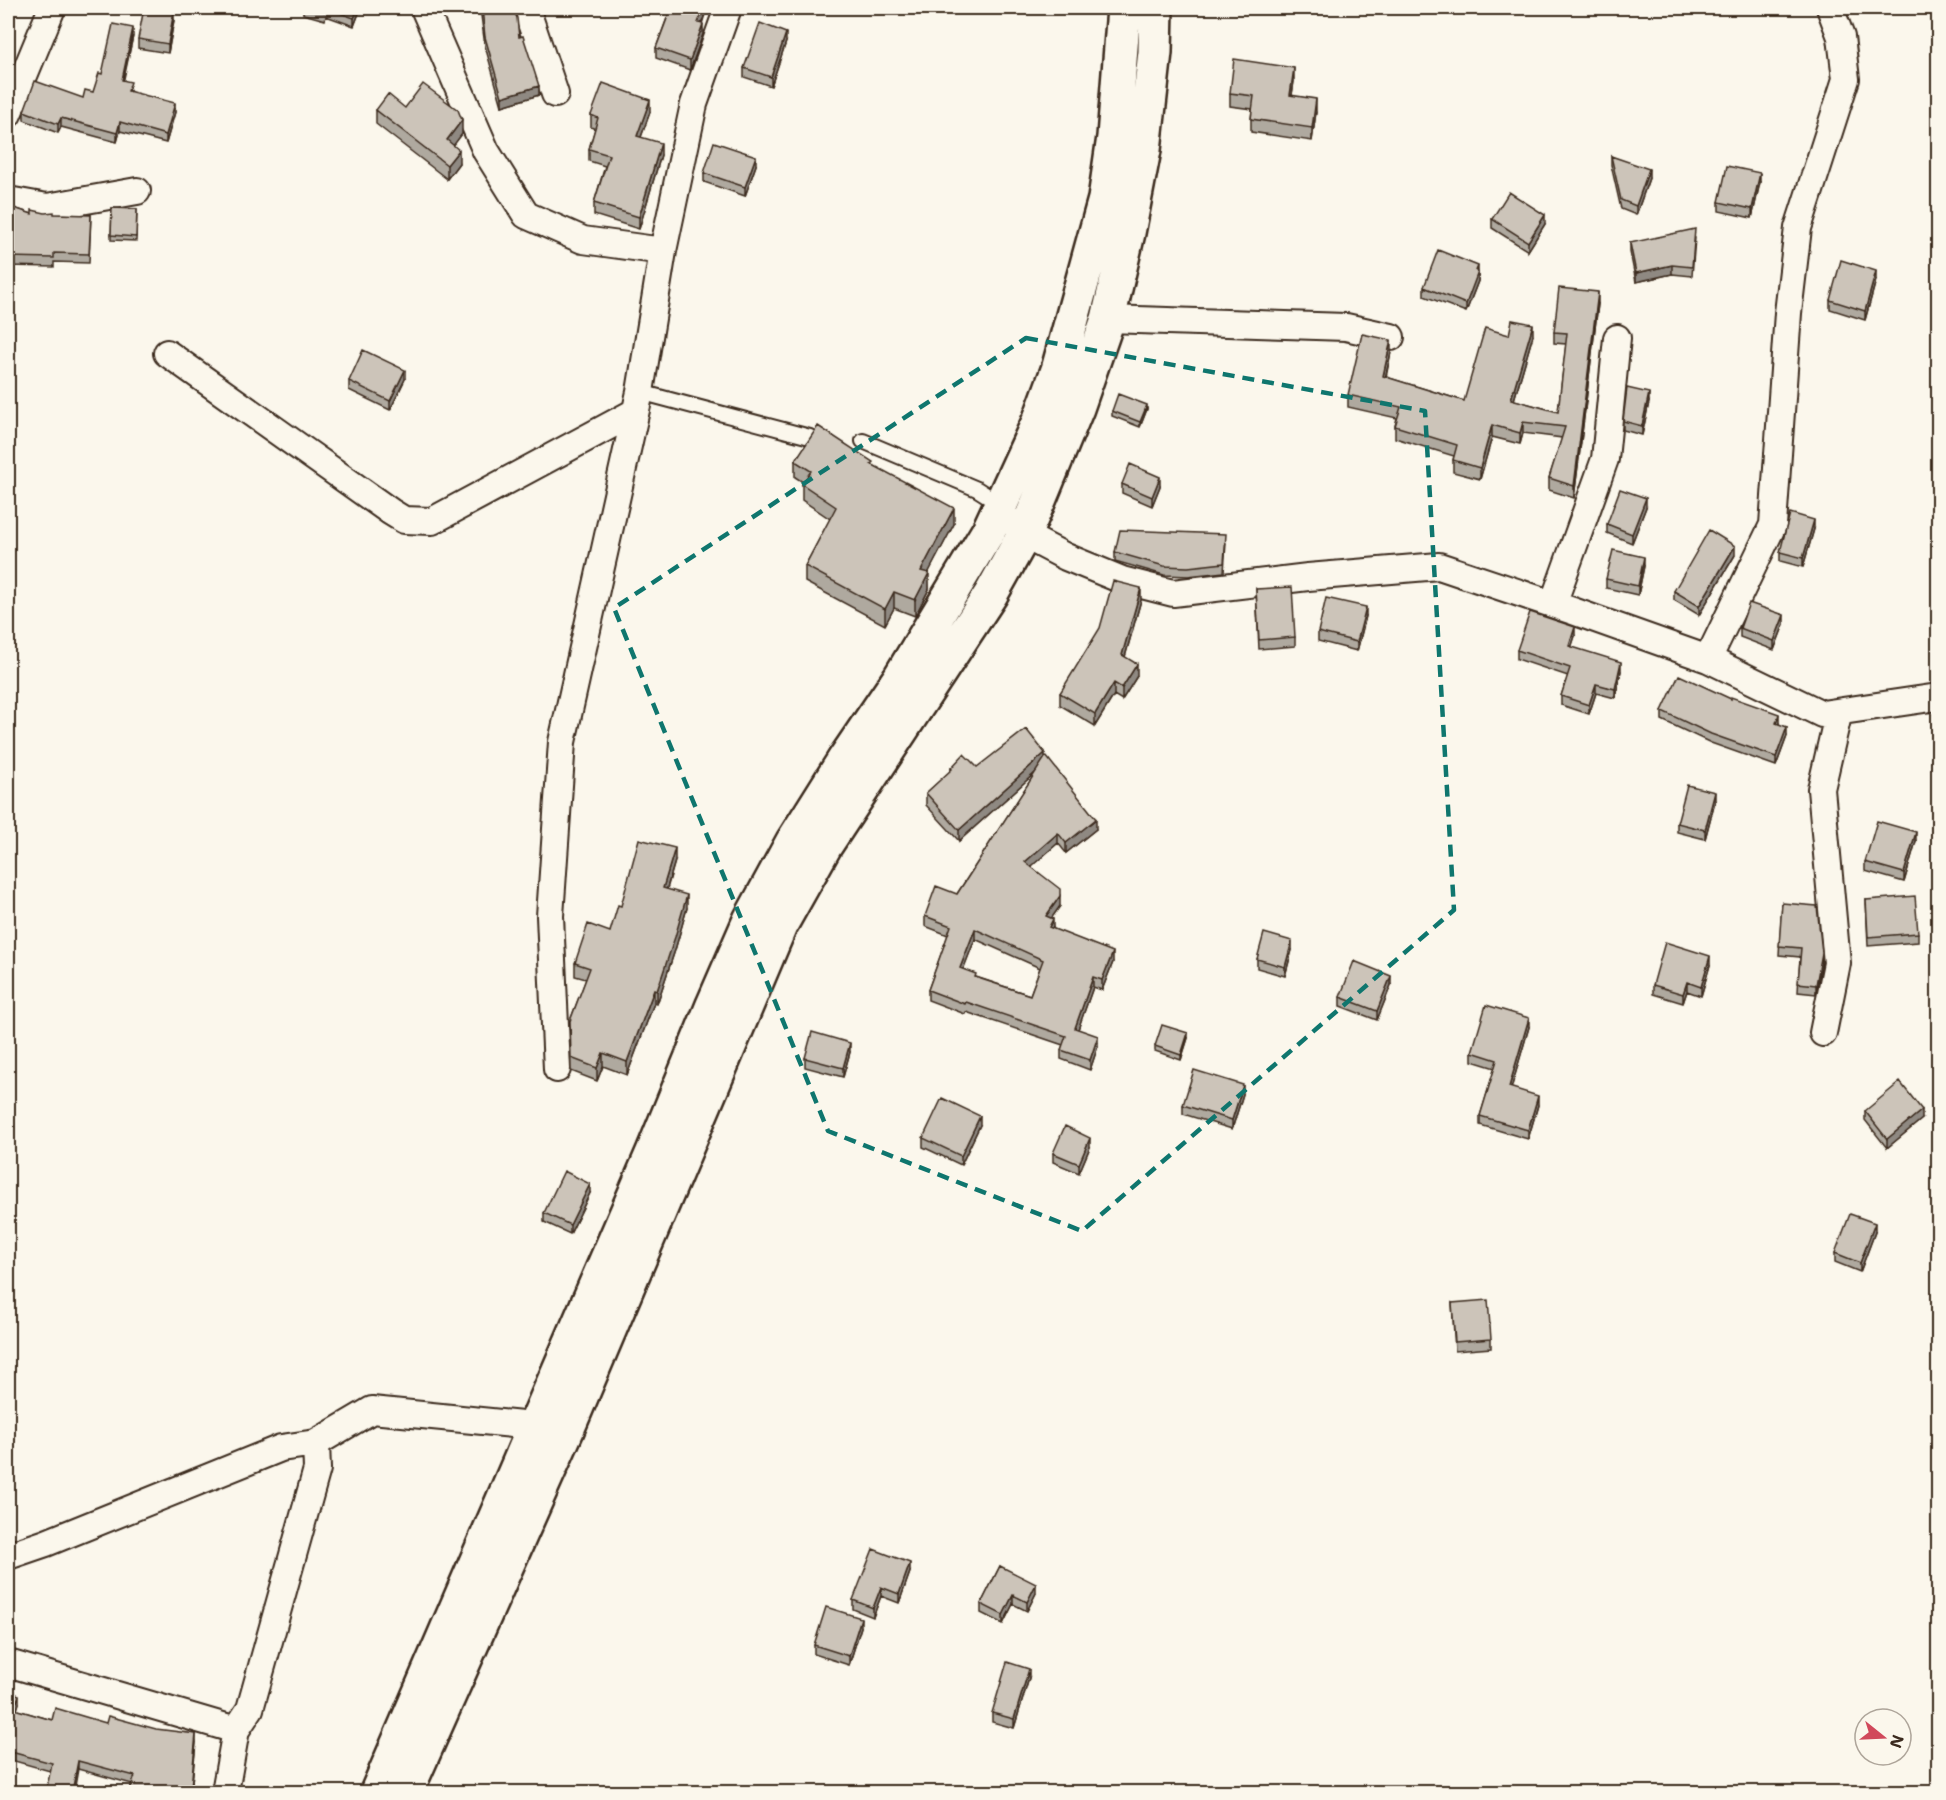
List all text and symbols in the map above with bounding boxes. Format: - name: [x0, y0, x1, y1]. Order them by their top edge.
- north arrow: [1853, 1707, 1913, 1767]
- text: N: [1885, 1732, 1909, 1751]

